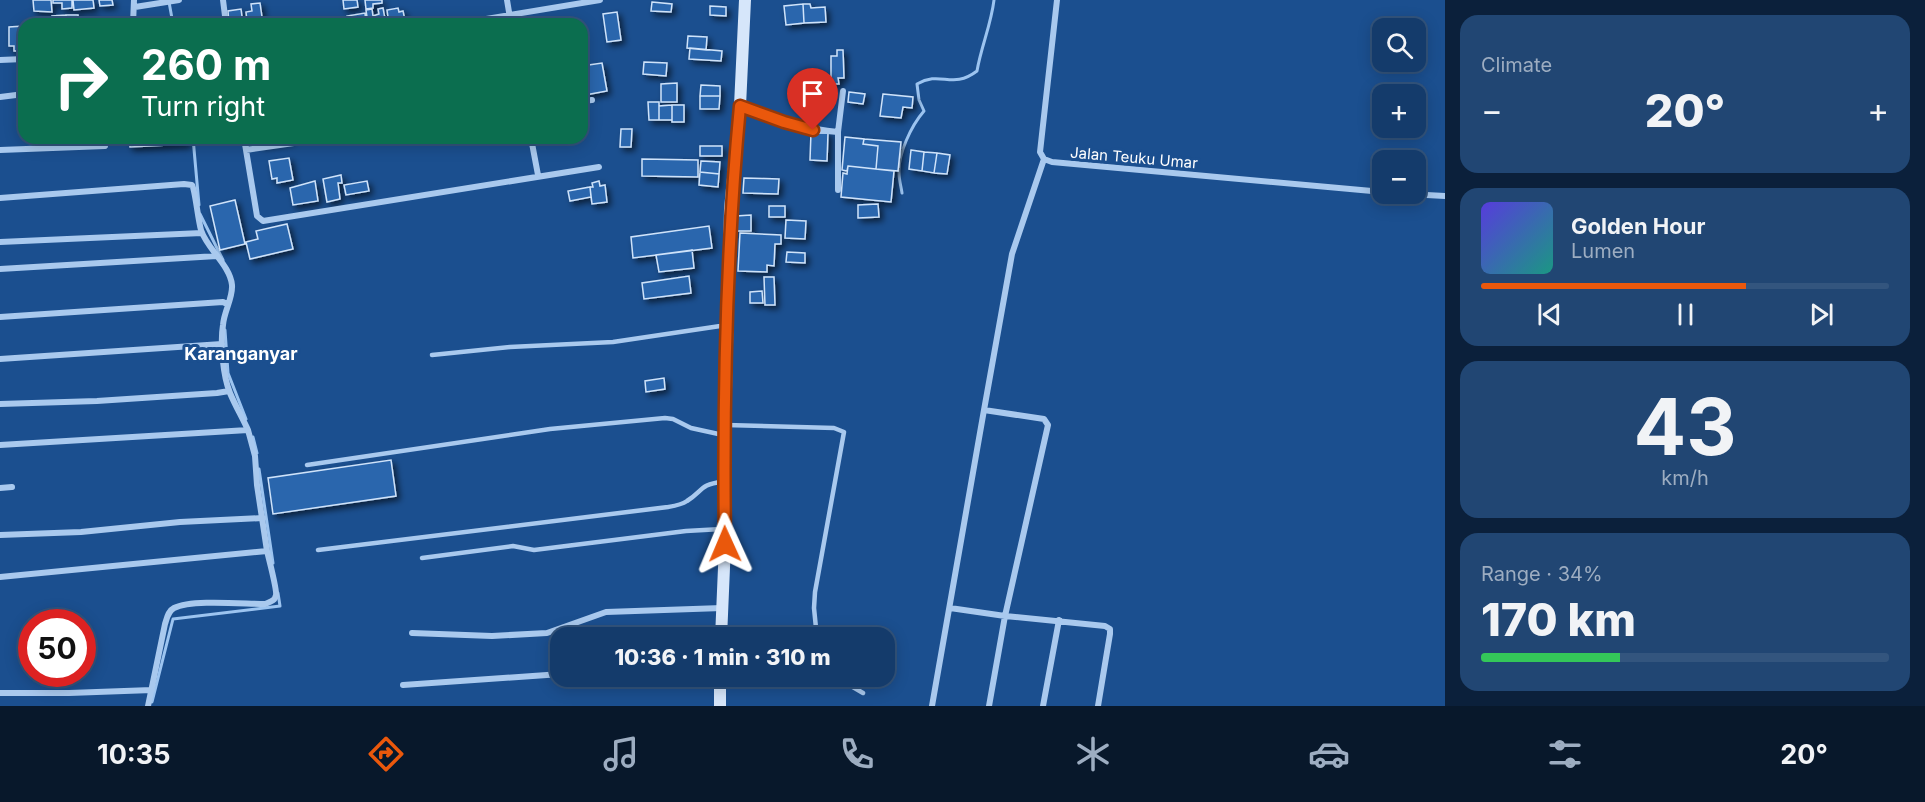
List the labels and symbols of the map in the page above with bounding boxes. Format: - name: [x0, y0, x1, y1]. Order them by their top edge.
- pin: [787, 68, 838, 130]
- street label: Jalan Teuku Umar: [1069, 142, 1199, 173]
- district label: Karanganyar: [184, 343, 298, 364]
- position arrow: [693, 512, 757, 576]
- speed limit sign: 50: [18, 609, 96, 687]

